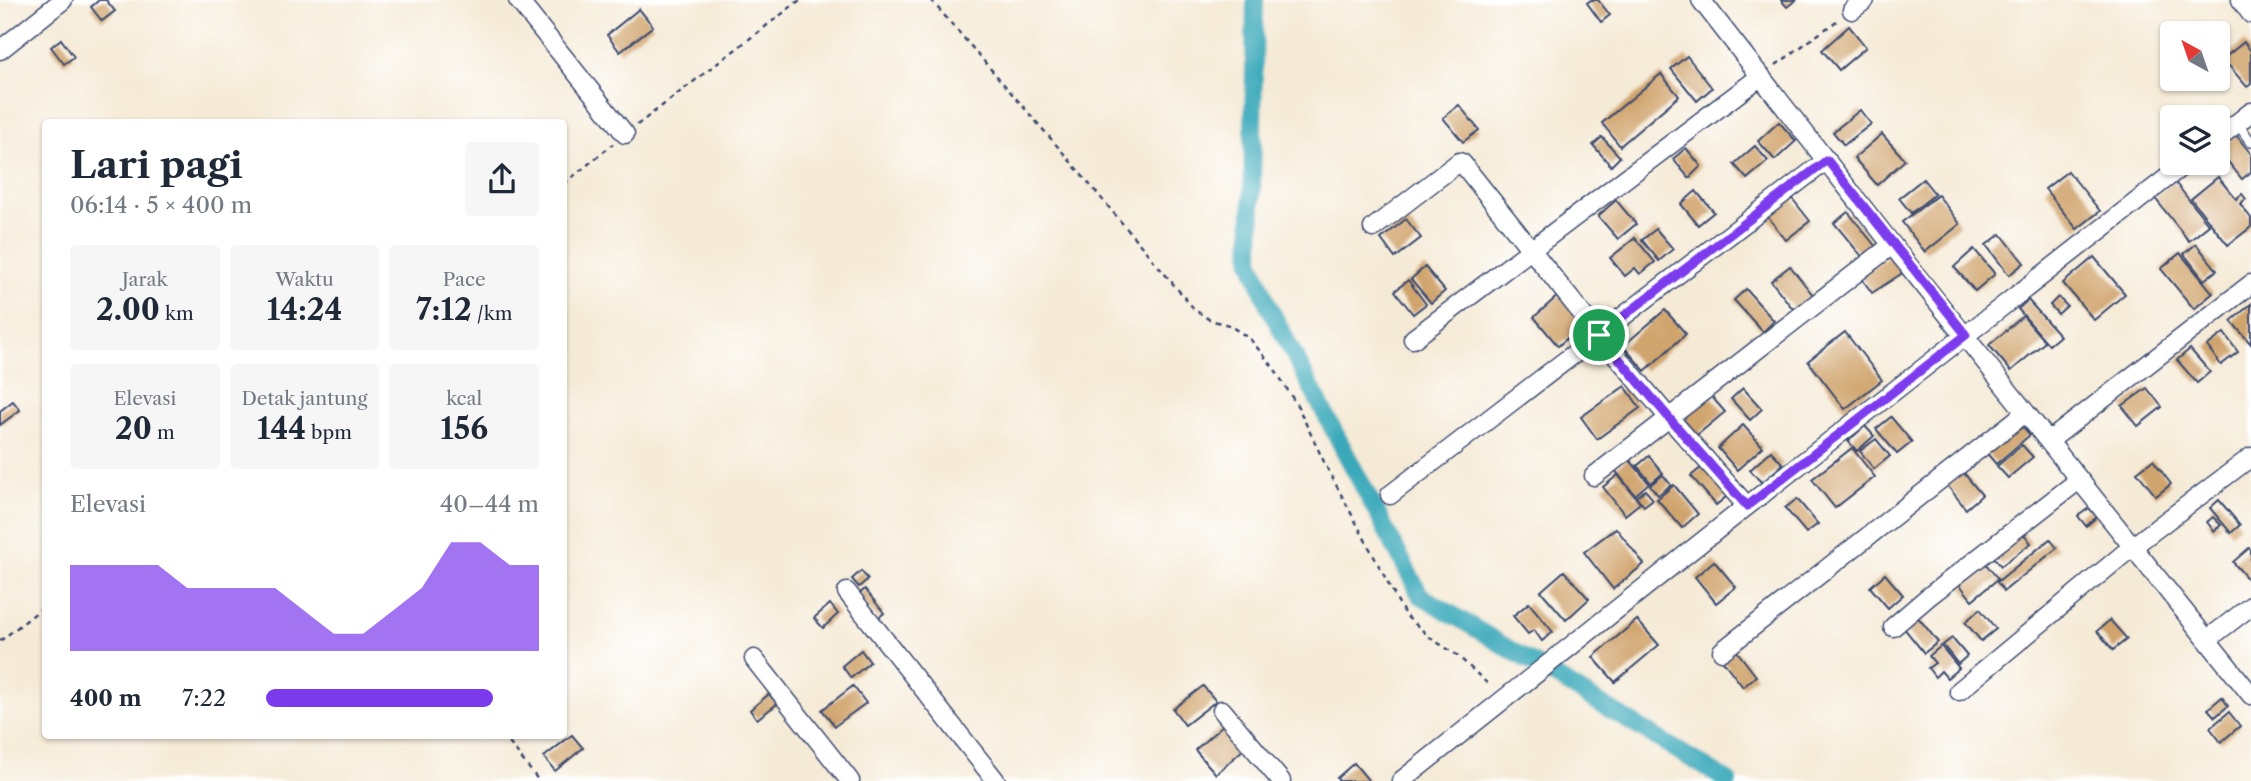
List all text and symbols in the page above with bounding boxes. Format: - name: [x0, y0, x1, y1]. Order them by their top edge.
- north arrow: [2160, 21, 2230, 91]
- map controls: [2160, 21, 2230, 175]
- button: layers: [2160, 105, 2230, 175]
- text: Lari pagi: [70, 141, 243, 188]
- button: share: [465, 142, 539, 216]
- text: 06:14 · 5 × 400 m: [70, 191, 252, 219]
- text: Jarak: [122, 268, 168, 291]
- text: Waktu: [275, 268, 334, 291]
- text: Pace: [443, 268, 486, 291]
- text: 2.00: [96, 291, 160, 328]
- text: 14:24: [267, 291, 342, 328]
- text: 7:12: [416, 291, 472, 328]
- text: km: [160, 302, 194, 325]
- text: /km: [472, 302, 512, 325]
- pin: [1569, 305, 1629, 365]
- icon: arrive: [1580, 316, 1618, 354]
- text: Elevasi: [113, 387, 176, 410]
- text: Detak jantung: [241, 387, 368, 410]
- text: kcal: [446, 387, 482, 410]
- text: 20: [115, 410, 152, 447]
- text: 144: [257, 410, 306, 447]
- text: 156: [440, 410, 488, 447]
- text: m: [152, 421, 175, 444]
- text: bpm: [306, 421, 352, 444]
- text: Elevasi: [70, 490, 146, 518]
- text: 40–44 m: [440, 490, 539, 518]
- text: 400 m: [70, 684, 142, 712]
- text: 7:22: [182, 684, 226, 712]

